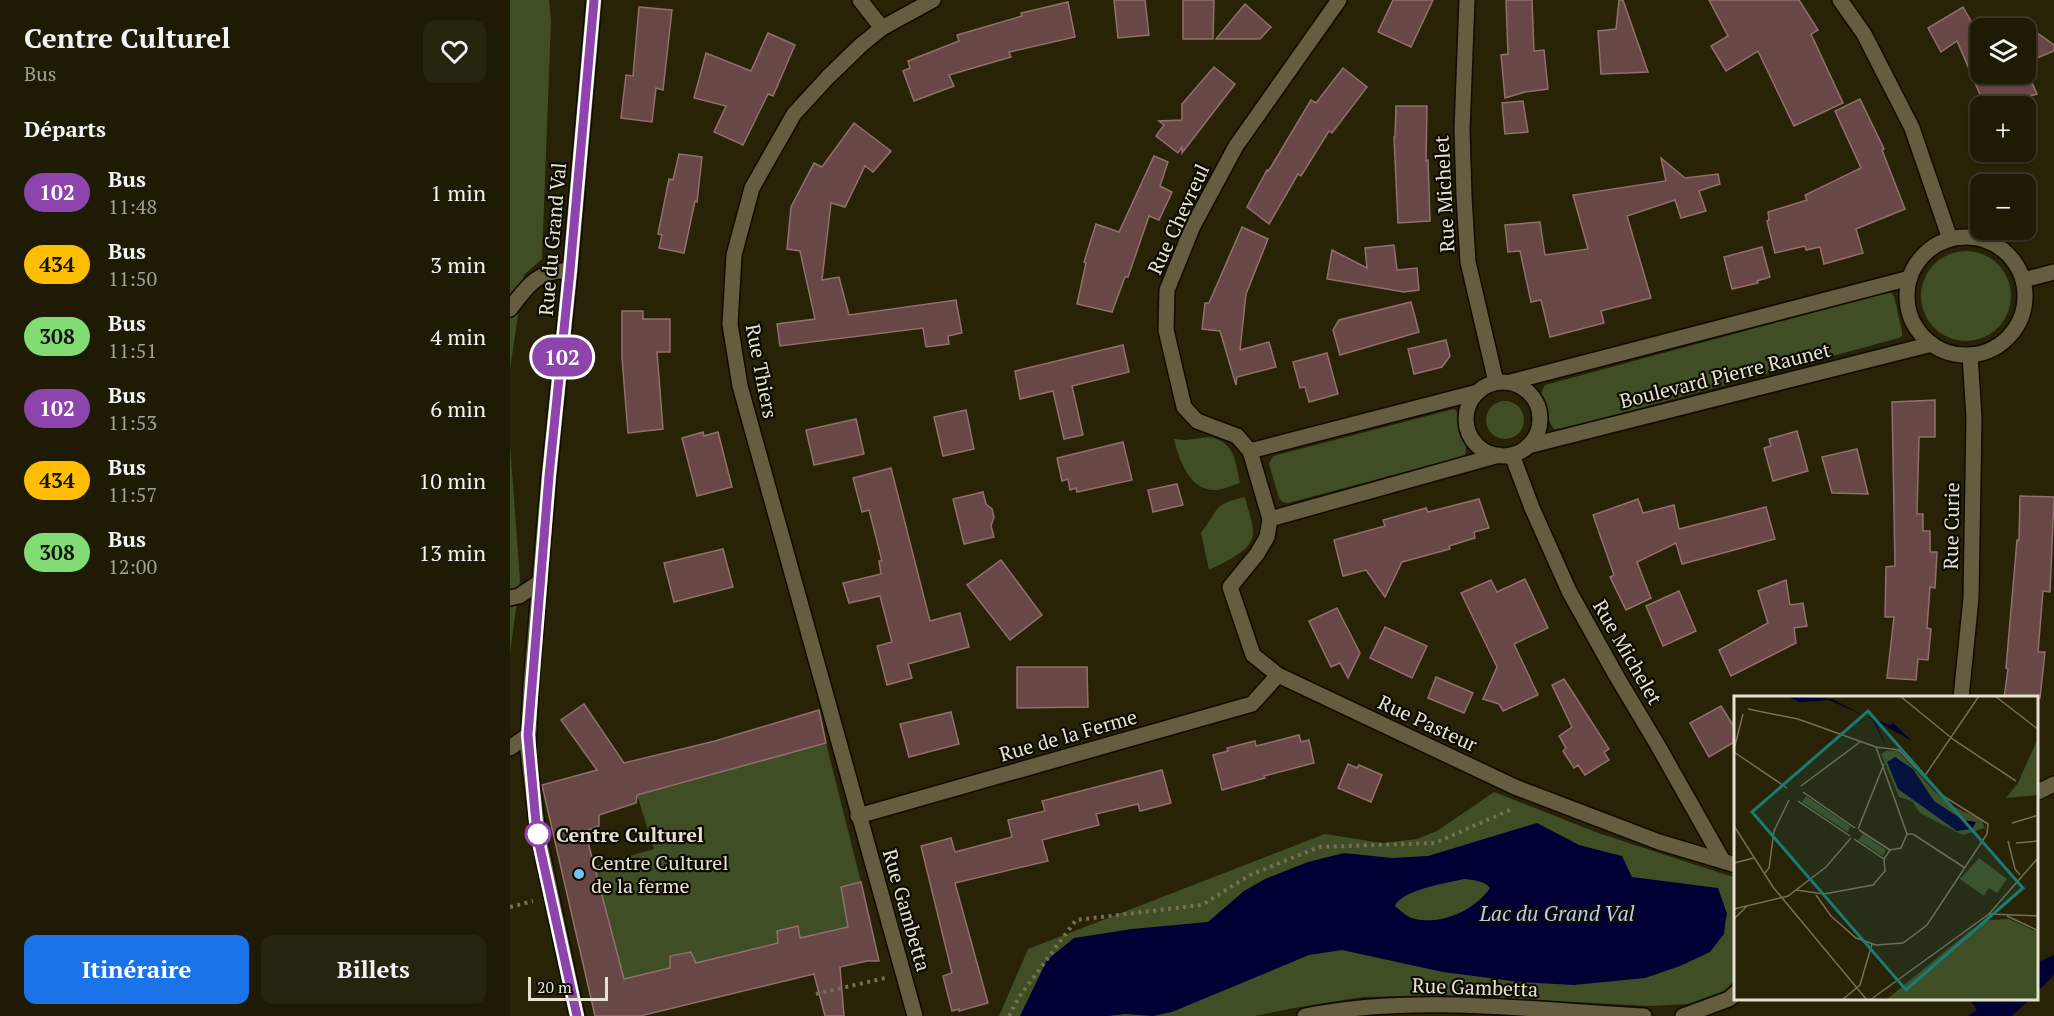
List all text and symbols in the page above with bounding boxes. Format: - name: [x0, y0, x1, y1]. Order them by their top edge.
- map controls: [1970, 18, 2036, 240]
- button: layers: [1970, 18, 2036, 84]
- text: Centre Culturel: [24, 19, 231, 56]
- button: heart: [423, 20, 486, 83]
- text: Bus: [24, 60, 56, 87]
- button: +: [1970, 96, 2036, 162]
- text: Départs: [24, 114, 106, 143]
- street label: Rue Michelet: [1427, 134, 1461, 253]
- street label: Rue Chevreul: [1141, 159, 1215, 279]
- street label: Rue du Grand Val: [532, 161, 572, 317]
- text: Bus: [108, 164, 146, 193]
- button: −: [1970, 174, 2036, 240]
- text: 102: [39, 178, 75, 206]
- text: 1 min: [430, 178, 486, 207]
- text: 11:48: [108, 193, 157, 220]
- text: Bus: [108, 236, 146, 265]
- text: 434: [39, 250, 75, 278]
- text: 3 min: [430, 250, 486, 279]
- text: 11:50: [108, 265, 157, 292]
- text: Bus: [108, 308, 146, 337]
- street label: Rue Thiers: [740, 321, 784, 421]
- text: 308: [39, 322, 75, 350]
- text: 4 min: [430, 322, 486, 351]
- street label: Boulevard Pierre Raunet: [1617, 336, 1834, 414]
- text: 11:51: [108, 337, 157, 364]
- line badge: 102: [527, 338, 596, 376]
- text: 102: [544, 343, 580, 371]
- text: Bus: [108, 380, 146, 409]
- text: 102: [39, 394, 75, 422]
- text: 6 min: [430, 394, 486, 423]
- text: 11:53: [108, 409, 157, 436]
- text: Bus: [108, 452, 146, 481]
- text: 434: [39, 466, 75, 494]
- text: 10 min: [419, 466, 486, 495]
- text: 11:57: [108, 481, 157, 508]
- street label: Rue Curie: [1937, 482, 1965, 570]
- text: Bus: [108, 524, 146, 553]
- text: 308: [39, 538, 75, 566]
- text: 13 min: [419, 538, 486, 567]
- text: 12:00: [108, 553, 157, 580]
- street label: Rue Michelet: [1587, 595, 1669, 710]
- street label: Rue Pasteur: [1374, 688, 1482, 758]
- inset map: [1734, 696, 2039, 1001]
- street label: Rue de la Ferme: [996, 702, 1140, 768]
- marker: Centre Culturel: [525, 821, 551, 847]
- place label: Centre Culturel: [556, 821, 704, 848]
- street label: Rue Gambetta: [877, 846, 937, 974]
- place label: Centre Culturel de la ferme: [591, 849, 728, 899]
- marker: Centre Culturel de la ferme: [572, 867, 586, 881]
- water label: Lac du Grand Val: [1478, 899, 1635, 927]
- button: Itinéraire: [24, 935, 249, 1004]
- button: Billets: [261, 935, 486, 1004]
- street label: Rue Gambetta: [1411, 971, 1539, 1003]
- scale bar: [528, 974, 608, 1002]
- text: 20 m: [537, 976, 572, 998]

